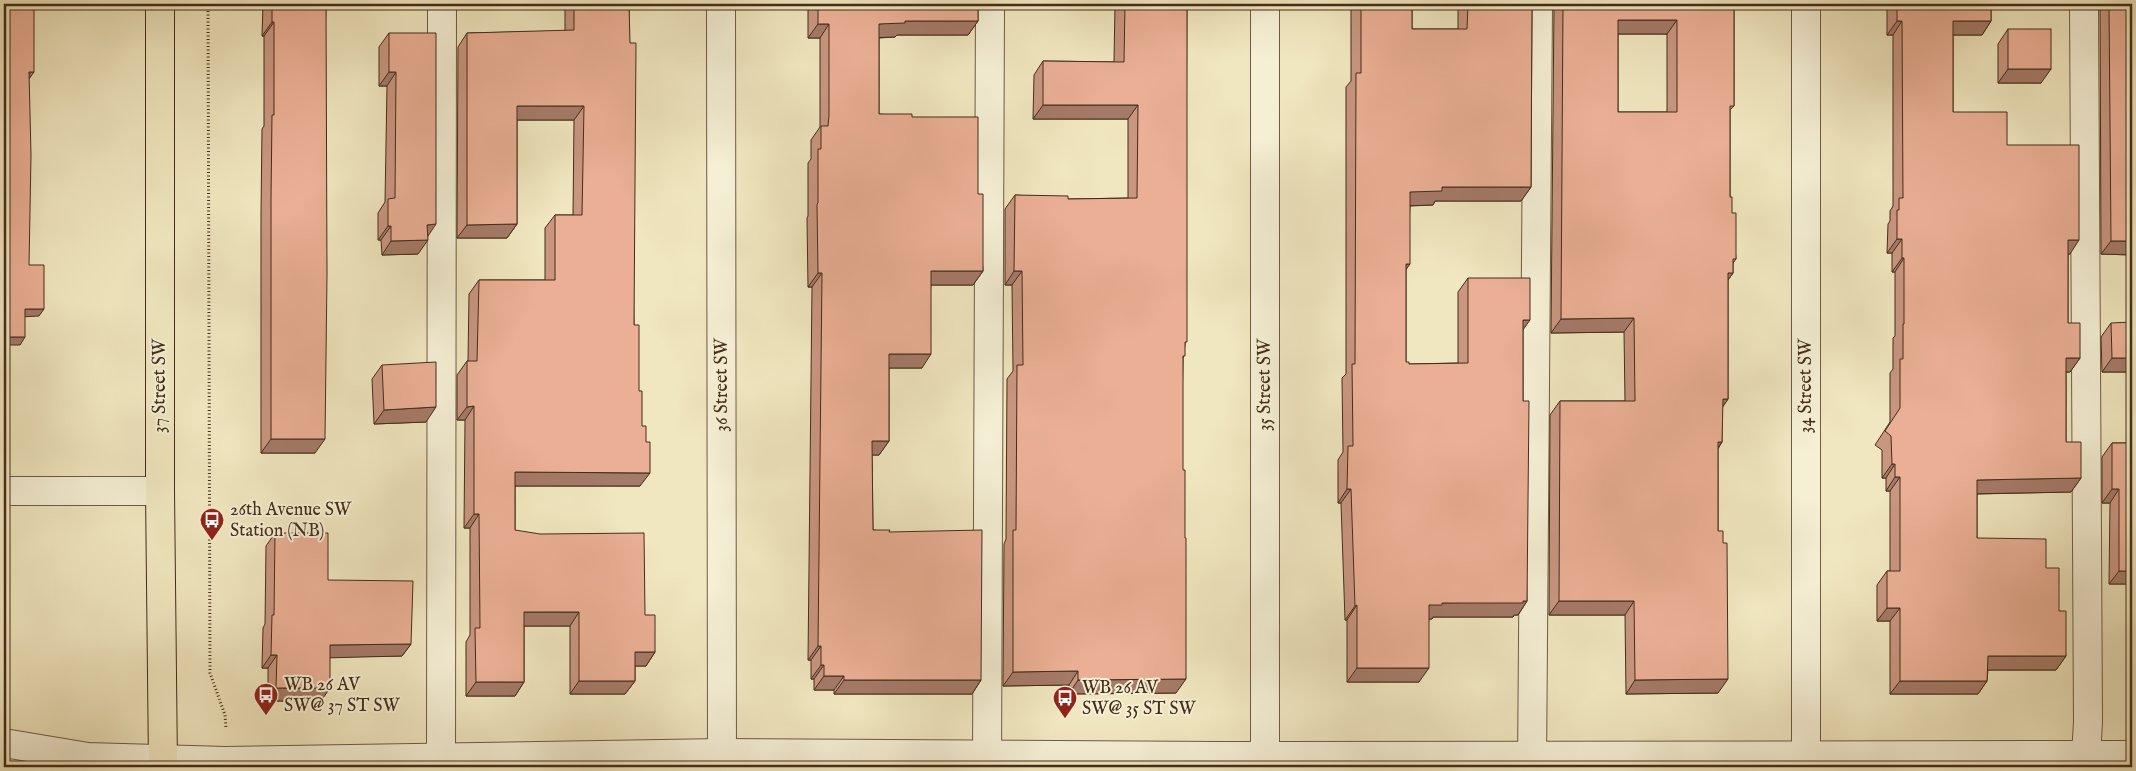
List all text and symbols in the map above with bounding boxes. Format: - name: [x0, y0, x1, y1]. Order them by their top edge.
- street label: 37 Street SW: [149, 338, 172, 433]
- street label: 36 Street SW: [711, 338, 734, 432]
- street label: 35 Street SW: [1254, 338, 1277, 431]
- street label: 34 Street SW: [1795, 338, 1818, 433]
- place label: 26th Avenue SW Station (NB): [230, 499, 352, 543]
- bus stop icon: 26th Avenue SW Station (NB): [199, 507, 225, 541]
- place label: WB 26 AV SW@ 37 ST SW: [284, 674, 400, 718]
- place label: WB 26 AV SW@ 35 ST SW: [1082, 677, 1197, 721]
- bus stop icon: WB 26 AV SW@ 37 ST SW: [253, 682, 279, 716]
- bus stop icon: WB 26 AV SW@ 35 ST SW: [1052, 685, 1078, 719]

